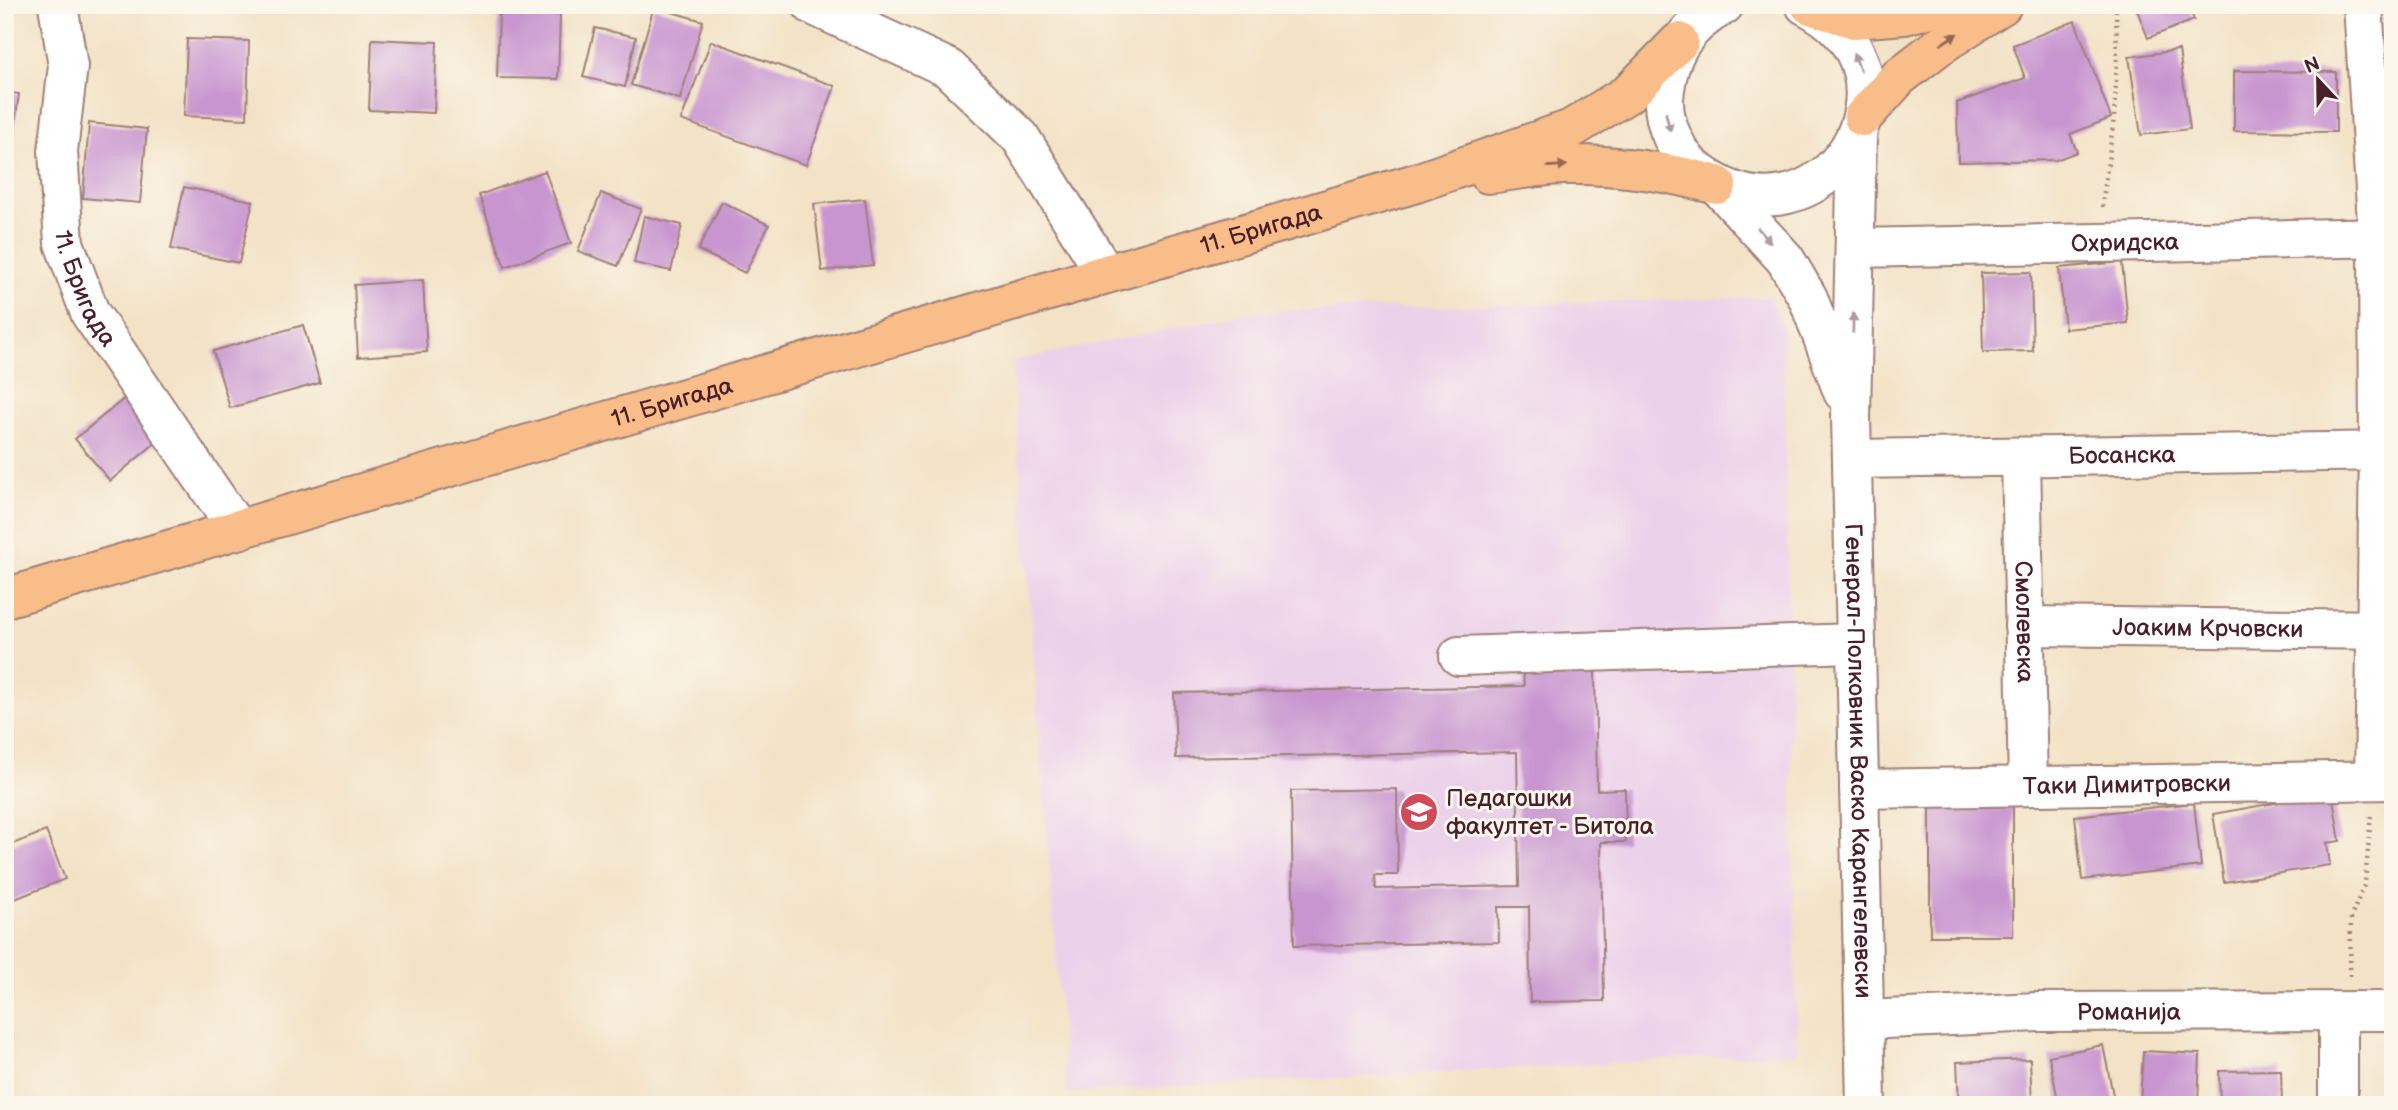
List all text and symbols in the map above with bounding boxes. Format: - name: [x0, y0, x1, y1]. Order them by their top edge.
- one-way arrow: [1940, 33, 1959, 46]
- north arrow: [2282, 46, 2352, 116]
- one-way arrow: [1851, 51, 1862, 72]
- text: N: [2301, 52, 2323, 79]
- one-way arrow: [1663, 111, 1674, 133]
- one-way arrow: [1546, 160, 1568, 171]
- street label: 11. Бригада: [1197, 197, 1325, 260]
- one-way arrow: [1756, 226, 1772, 244]
- street label: Охридска: [2071, 227, 2179, 258]
- street label: 11. Бригада: [49, 229, 123, 352]
- one-way arrow: [1847, 312, 1859, 334]
- street label: 11. Бригада: [608, 370, 736, 433]
- street label: Босанска: [2068, 440, 2176, 470]
- street label: Генерал-Полковник Васко Карангелевски: [1839, 523, 1878, 999]
- street label: Смолевска: [2009, 561, 2040, 683]
- street label: Јоаким Крчовски: [2112, 612, 2304, 644]
- street label: Таки Димитровски: [2023, 768, 2231, 801]
- place label: Педагошки факултет - Битола: [1446, 784, 1654, 841]
- school or university icon: Педагошки факултет - Битола: [1398, 791, 1440, 833]
- street label: Романија: [2077, 997, 2181, 1026]

